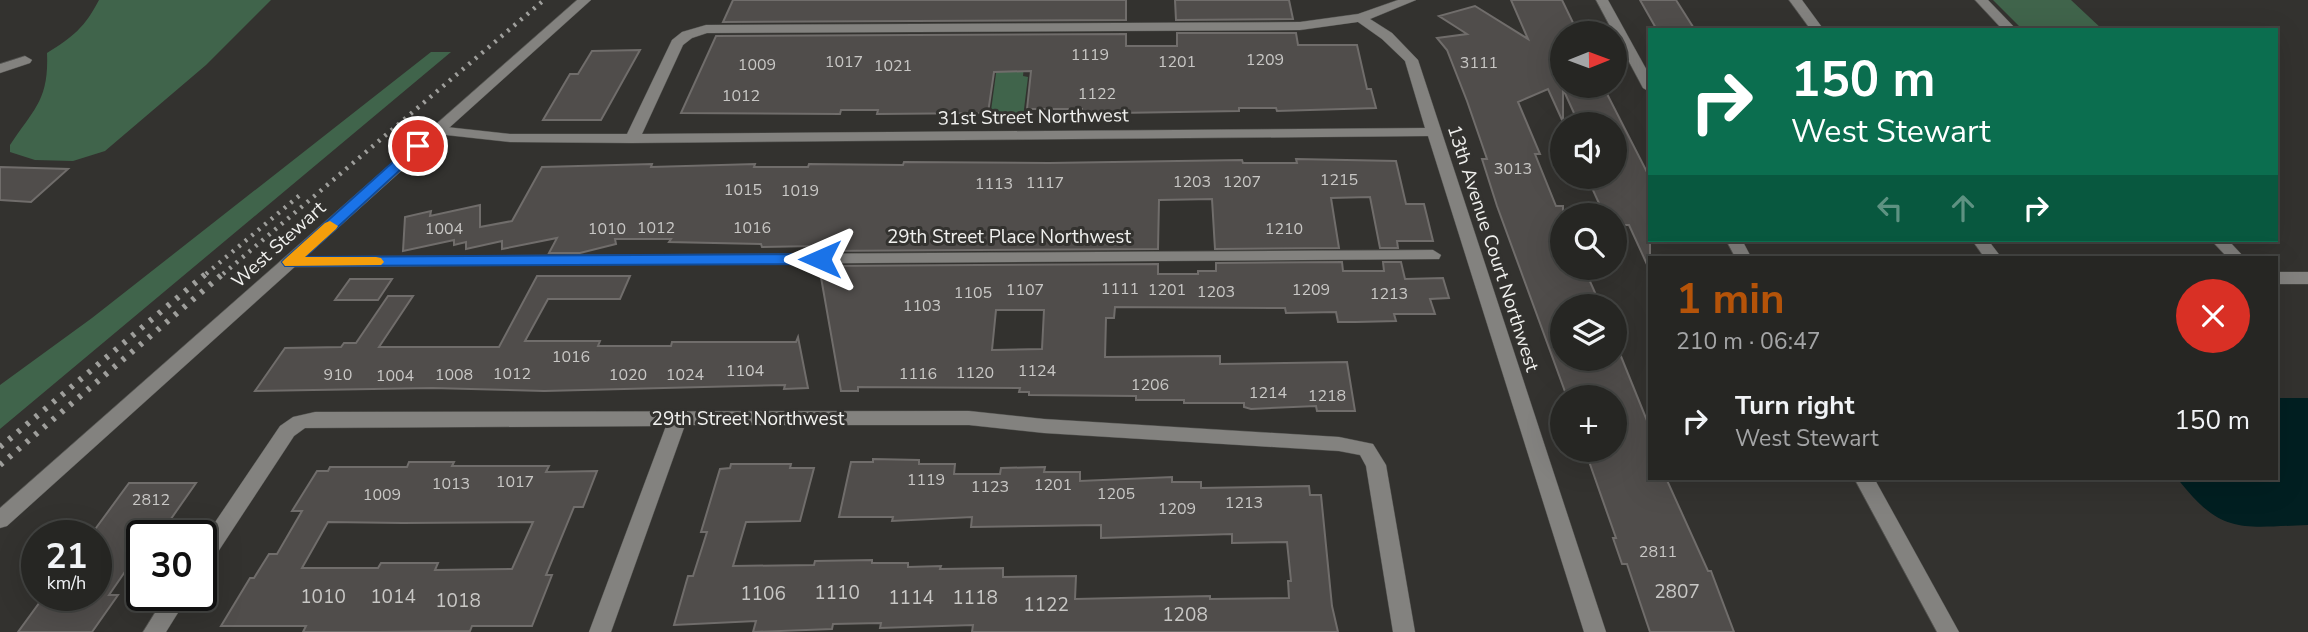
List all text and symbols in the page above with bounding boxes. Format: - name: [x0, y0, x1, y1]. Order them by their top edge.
- north arrow: [1550, 21, 1628, 98]
- map controls: [1550, 21, 1627, 462]
- house number: 1119: [1071, 44, 1109, 66]
- text: 150 m: [1791, 46, 1935, 113]
- house number: 1209: [1246, 49, 1284, 71]
- house number: 1017: [825, 51, 863, 73]
- house number: 1201: [1158, 51, 1196, 73]
- house number: 3111: [1460, 52, 1498, 74]
- house number: 1009: [738, 54, 776, 76]
- house number: 1021: [874, 55, 912, 77]
- icon: right: [1676, 56, 1767, 147]
- house number: 1122: [1078, 83, 1116, 105]
- house number: 1012: [722, 85, 760, 107]
- street label: 31st Street Northwest: [937, 102, 1129, 132]
- text: West Stewart: [1791, 110, 1991, 153]
- button: sound: [1550, 112, 1627, 189]
- pin: [388, 116, 448, 176]
- street label: 13th Avenue Court Northwest: [1441, 122, 1545, 375]
- icon: arrive: [399, 127, 437, 165]
- house number: 3013: [1494, 158, 1532, 180]
- house number: 1215: [1320, 169, 1358, 191]
- house number: 1203: [1173, 171, 1211, 193]
- house number: 1207: [1223, 171, 1261, 193]
- house number: 1117: [1026, 172, 1064, 194]
- house number: 1113: [975, 173, 1013, 195]
- house number: 1015: [724, 179, 762, 201]
- house number: 1019: [781, 180, 819, 202]
- icon: left: [1871, 189, 1909, 227]
- icon: ahead: [1944, 189, 1982, 227]
- icon: right: [2017, 189, 2055, 227]
- street label: West Stewart: [226, 195, 332, 294]
- button: search: [1550, 203, 1627, 280]
- house number: 1012: [637, 217, 675, 239]
- house number: 1016: [733, 217, 771, 239]
- house number: 1004: [425, 218, 464, 240]
- house number: 1010: [588, 218, 626, 240]
- house number: 1210: [1265, 218, 1303, 240]
- position arrow: [783, 222, 857, 296]
- street label: 29th Street Place Northwest: [887, 224, 1131, 250]
- text: 1 min: [1676, 271, 1785, 328]
- house number: 1111: [1101, 278, 1139, 300]
- house number: 1107: [1006, 279, 1044, 301]
- house number: 1201: [1148, 279, 1186, 301]
- house number: 1209: [1292, 279, 1330, 301]
- button: close: [2176, 279, 2250, 353]
- house number: 1203: [1197, 281, 1235, 303]
- house number: 1105: [954, 282, 992, 304]
- house number: 1213: [1370, 283, 1408, 305]
- button: layers: [1550, 294, 1627, 371]
- house number: 1103: [903, 295, 941, 317]
- text: 210 m · 06:47: [1676, 326, 1821, 357]
- house number: 1016: [552, 346, 590, 368]
- house number: 1104: [726, 360, 765, 382]
- house number: 1124: [1018, 360, 1057, 382]
- house number: 1120: [956, 362, 994, 384]
- house number: 1012: [493, 363, 531, 385]
- house number: 1116: [899, 363, 937, 385]
- house number: 910: [324, 364, 352, 386]
- house number: 1008: [435, 364, 473, 386]
- house number: 1020: [609, 364, 647, 386]
- house number: 1024: [666, 364, 705, 386]
- house number: 1004: [376, 365, 415, 387]
- house number: 1206: [1131, 374, 1169, 396]
- house number: 1214: [1249, 382, 1288, 404]
- house number: 1218: [1308, 385, 1346, 407]
- button: +: [1550, 385, 1627, 462]
- text: Turn right: [1735, 388, 1854, 423]
- icon: right: [1676, 402, 1714, 440]
- text: 150 m: [2174, 403, 2250, 438]
- street label: 29th Street Northwest: [652, 406, 845, 432]
- text: West Stewart: [1735, 423, 1878, 454]
- house number: 1119: [907, 469, 945, 491]
- house number: 1017: [496, 471, 534, 493]
- house number: 1013: [432, 473, 470, 495]
- house number: 1201: [1034, 474, 1072, 496]
- house number: 1123: [971, 476, 1009, 498]
- house number: 1205: [1097, 483, 1135, 505]
- house number: 1009: [363, 484, 401, 506]
- house number: 2812: [132, 489, 170, 511]
- house number: 1213: [1225, 492, 1263, 514]
- house number: 1209: [1158, 498, 1196, 520]
- speed limit sign: 30: [126, 520, 217, 611]
- text: 21: [45, 533, 88, 580]
- house number: 2811: [1639, 541, 1677, 563]
- text: km/h: [47, 571, 86, 595]
- house number: 2807: [1654, 579, 1700, 605]
- house number: 1110: [814, 580, 860, 606]
- house number: 1106: [740, 581, 786, 607]
- house number: 1010: [300, 584, 346, 610]
- house number: 1014: [370, 584, 416, 610]
- house number: 1114: [888, 585, 934, 611]
- house number: 1118: [952, 585, 998, 611]
- house number: 1018: [435, 588, 481, 614]
- house number: 1122: [1023, 592, 1069, 618]
- house number: 1208: [1162, 602, 1208, 628]

